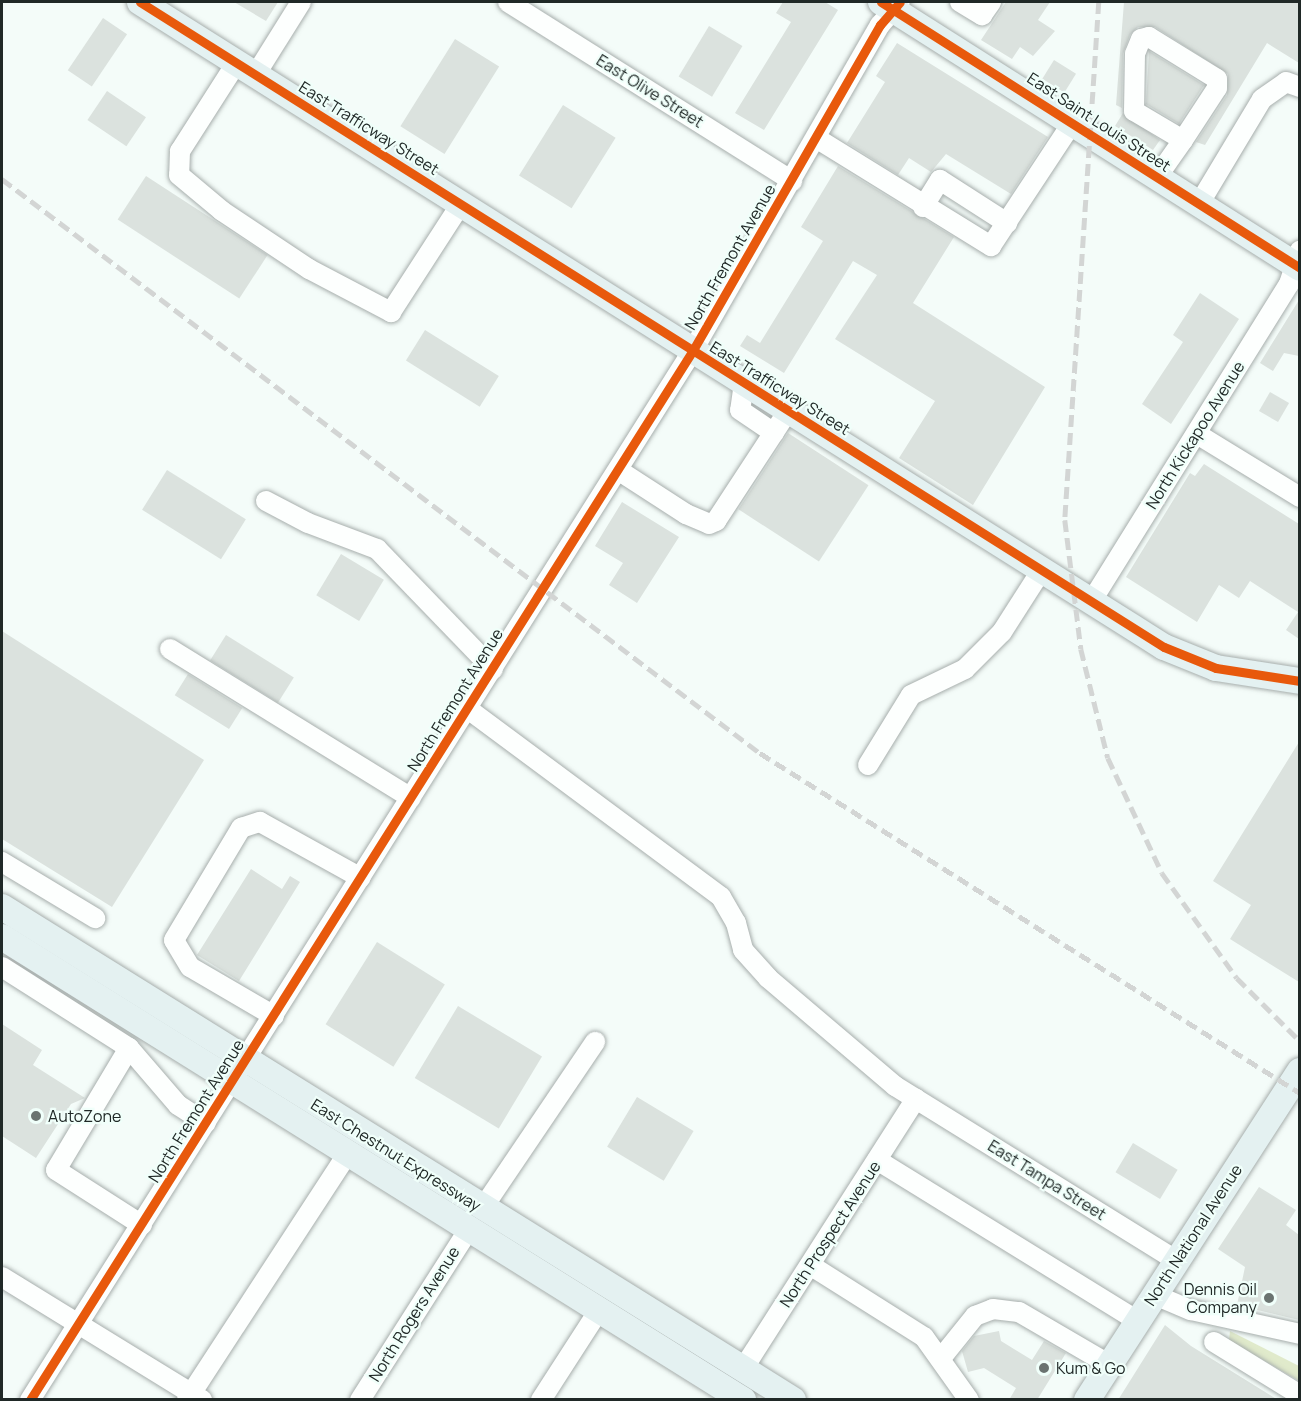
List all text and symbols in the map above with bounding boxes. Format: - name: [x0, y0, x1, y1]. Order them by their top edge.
- street label: East Olive Street: [593, 50, 707, 132]
- street label: East Saint Louis Street: [1024, 68, 1174, 176]
- street label: East Trafficway Street: [295, 77, 443, 179]
- street label: North Fremont Avenue: [680, 181, 780, 333]
- street label: East Trafficway Street: [706, 337, 854, 439]
- street label: North Kickapoo Avenue: [1142, 358, 1248, 512]
- street label: North Fremont Avenue: [403, 625, 507, 775]
- street label: North Fremont Avenue: [144, 1036, 248, 1186]
- street label: East Chestnut Expressway: [307, 1095, 485, 1215]
- place label: AutoZone: [48, 1106, 121, 1126]
- marker: AutoZone: [29, 1109, 43, 1123]
- street label: East Tampa Street: [984, 1136, 1110, 1224]
- street label: North Prospect Avenue: [776, 1157, 884, 1311]
- street label: North National Avenue: [1140, 1161, 1246, 1309]
- street label: North Rogers Avenue: [365, 1243, 463, 1385]
- place label: Dennis Oil Company: [1184, 1279, 1257, 1317]
- marker: Dennis Oil Company: [1262, 1291, 1276, 1305]
- place label: Kum & Go: [1056, 1358, 1126, 1378]
- marker: Kum & Go: [1037, 1361, 1051, 1375]

